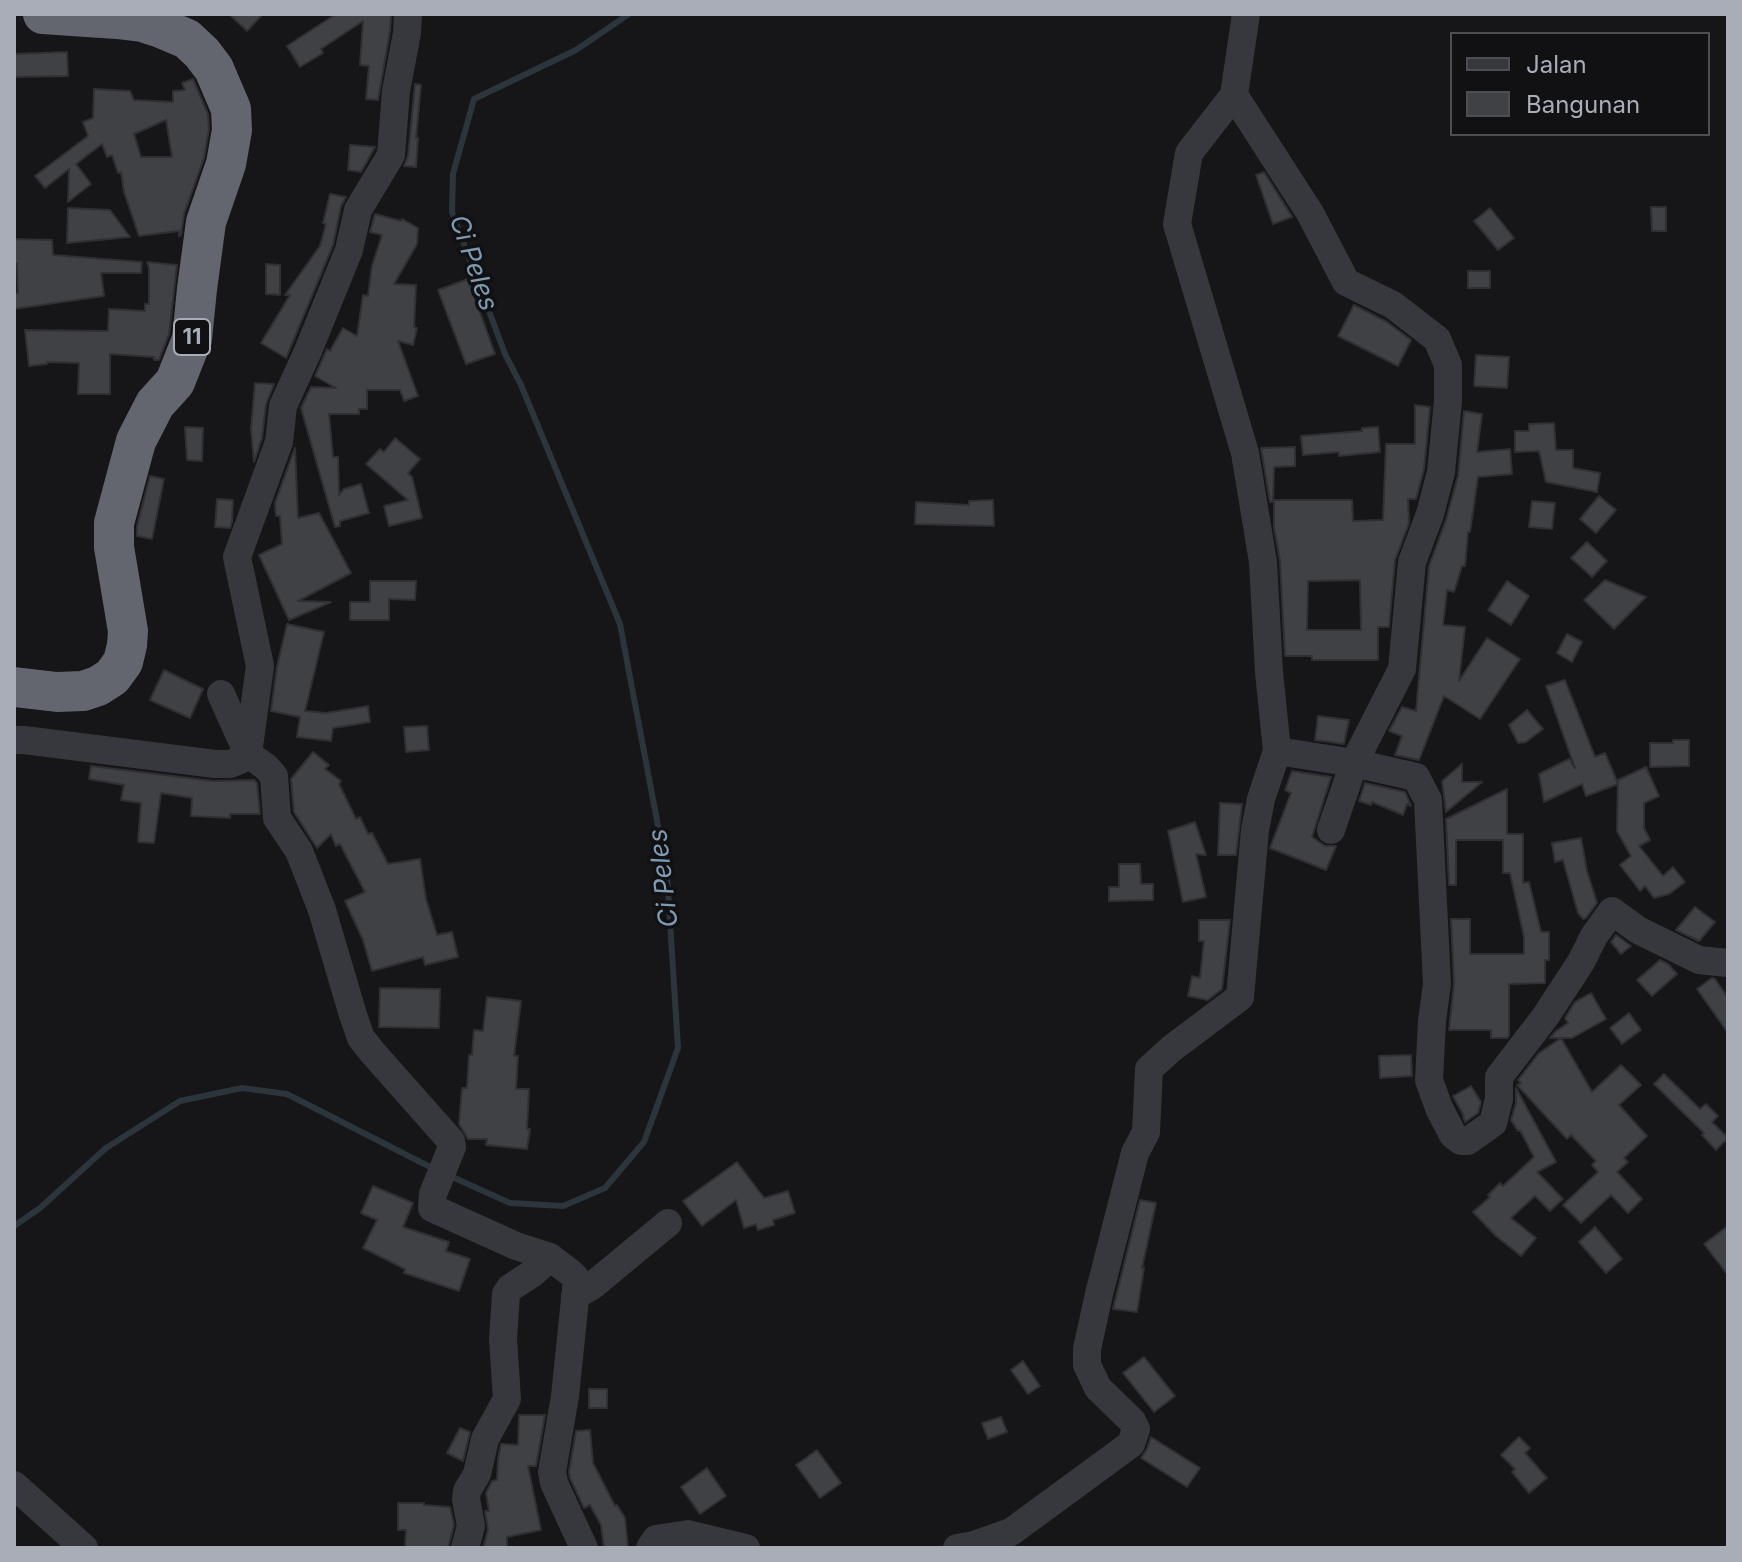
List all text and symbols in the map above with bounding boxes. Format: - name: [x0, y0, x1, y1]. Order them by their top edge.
- legend: [1450, 32, 1710, 136]
- text: Jalan: [1526, 50, 1587, 79]
- text: Bangunan: [1526, 90, 1640, 119]
- water label: Ci Peles: [442, 211, 504, 315]
- road number: 11: [174, 319, 210, 355]
- water label: Ci Peles: [642, 827, 686, 929]

